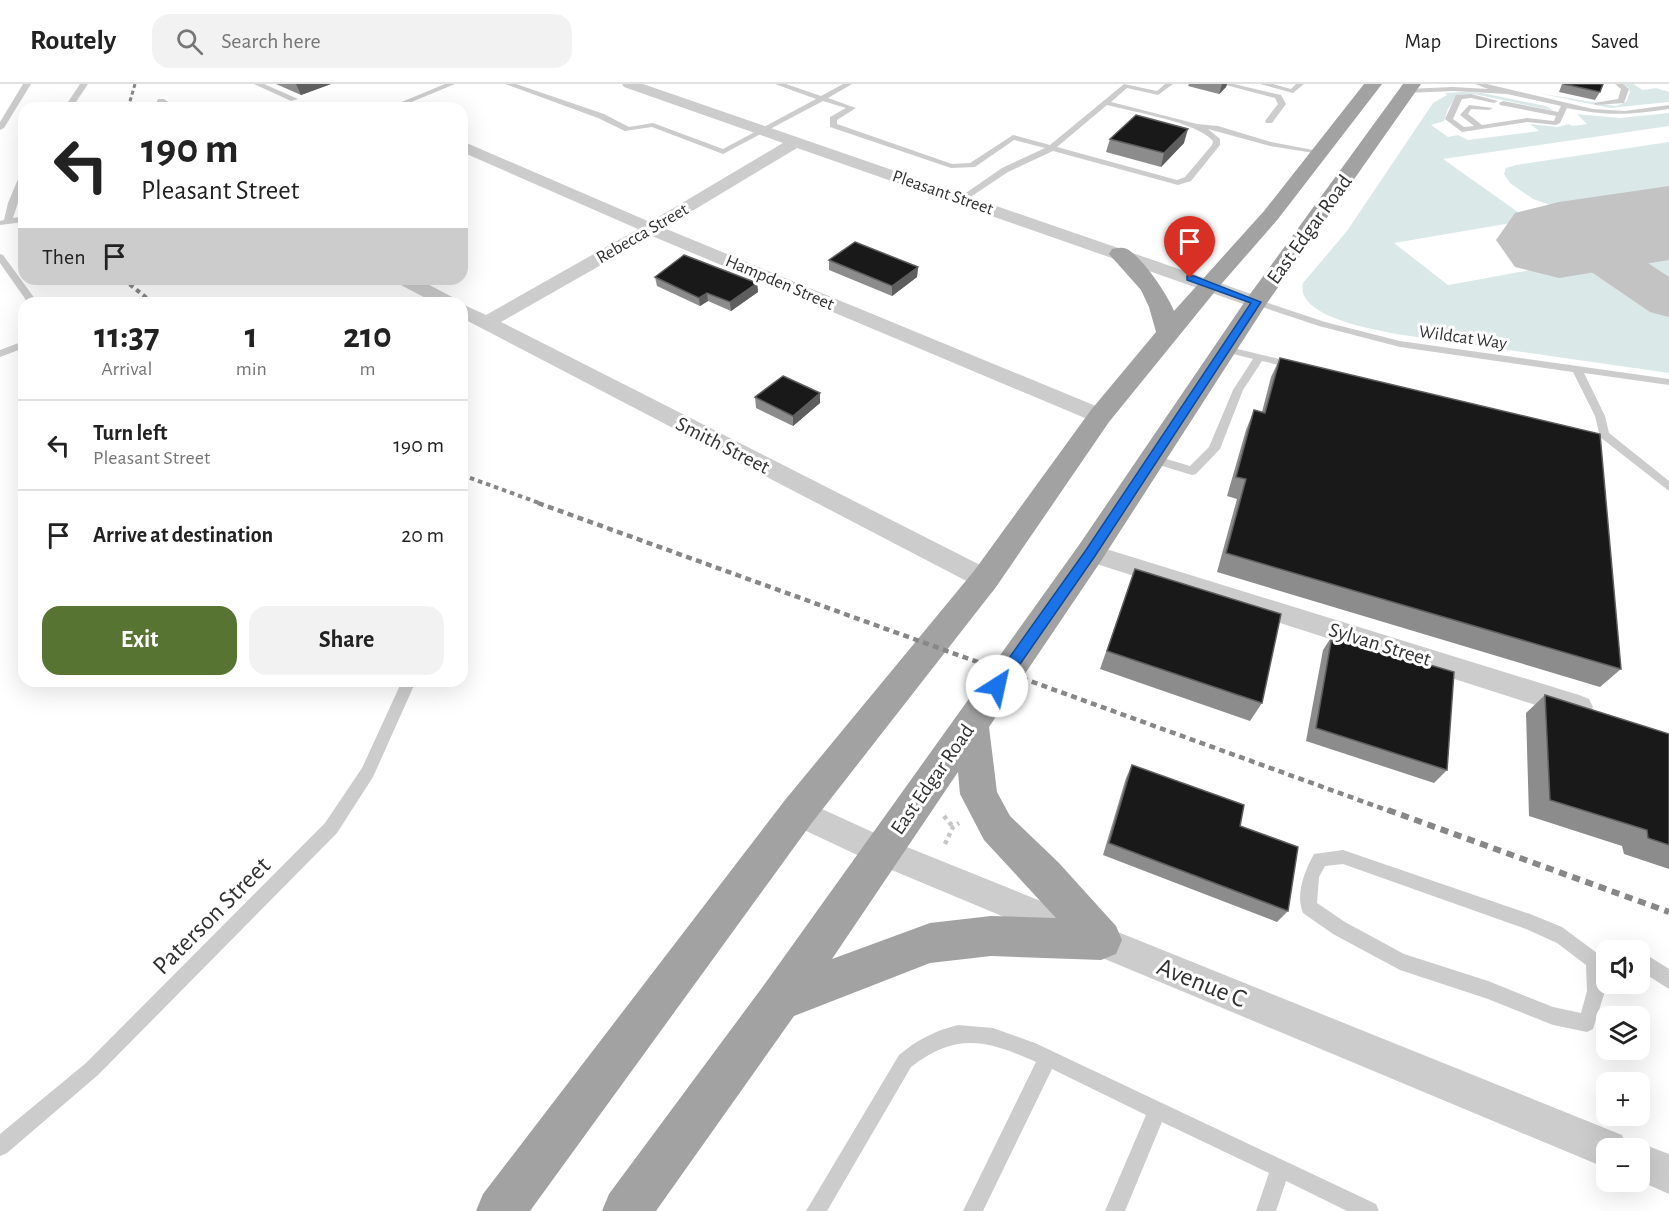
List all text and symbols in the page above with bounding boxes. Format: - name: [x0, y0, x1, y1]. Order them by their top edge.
- search box: [152, 14, 572, 68]
- icon: search: [173, 25, 206, 58]
- text: Routely: [30, 27, 116, 55]
- text: Search here: [221, 30, 321, 52]
- text: Map: [1405, 31, 1441, 52]
- text: Directions: [1474, 31, 1558, 52]
- text: Saved: [1591, 31, 1639, 52]
- icon: left: [42, 126, 120, 204]
- text: 190 m: [141, 128, 239, 170]
- street label: Pleasant Street: [890, 167, 996, 219]
- street label: East Edgar Road: [1263, 171, 1356, 288]
- text: Pleasant Street: [141, 177, 299, 204]
- street label: Rebecca Street: [594, 200, 692, 267]
- pin: [1164, 216, 1215, 278]
- icon: arrive: [1173, 225, 1206, 258]
- icon: arrive: [98, 240, 131, 273]
- text: Then: [42, 246, 86, 268]
- street label: Hampden Street: [723, 252, 837, 314]
- text: 11:37: [94, 318, 159, 354]
- text: 1: [245, 318, 258, 354]
- text: 210: [343, 318, 392, 354]
- street label: Wildcat Way: [1418, 323, 1508, 353]
- text: Arrival: [101, 359, 153, 379]
- text: min: [236, 359, 267, 379]
- text: m: [359, 359, 375, 379]
- street label: Smith Street: [673, 413, 773, 478]
- text: Turn left: [93, 422, 167, 444]
- icon: left: [42, 429, 75, 462]
- text: 190 m: [393, 434, 444, 456]
- text: Pleasant Street: [93, 448, 210, 468]
- icon: arrive: [42, 519, 75, 552]
- text: Arrive at destination: [93, 524, 273, 546]
- text: 20 m: [401, 524, 444, 546]
- button: Exit: [42, 606, 237, 675]
- button: Share: [249, 606, 444, 675]
- street label: Sylvan Street: [1326, 619, 1434, 670]
- position arrow: [965, 654, 1029, 718]
- street label: East Edgar Road: [887, 720, 978, 838]
- street label: Paterson Street: [148, 852, 275, 979]
- map controls: [1596, 940, 1650, 1192]
- button: sound: [1596, 940, 1650, 994]
- street label: Avenue C: [1153, 953, 1250, 1013]
- button: layers: [1596, 1006, 1650, 1060]
- button: +: [1596, 1072, 1650, 1126]
- button: −: [1596, 1138, 1650, 1192]

